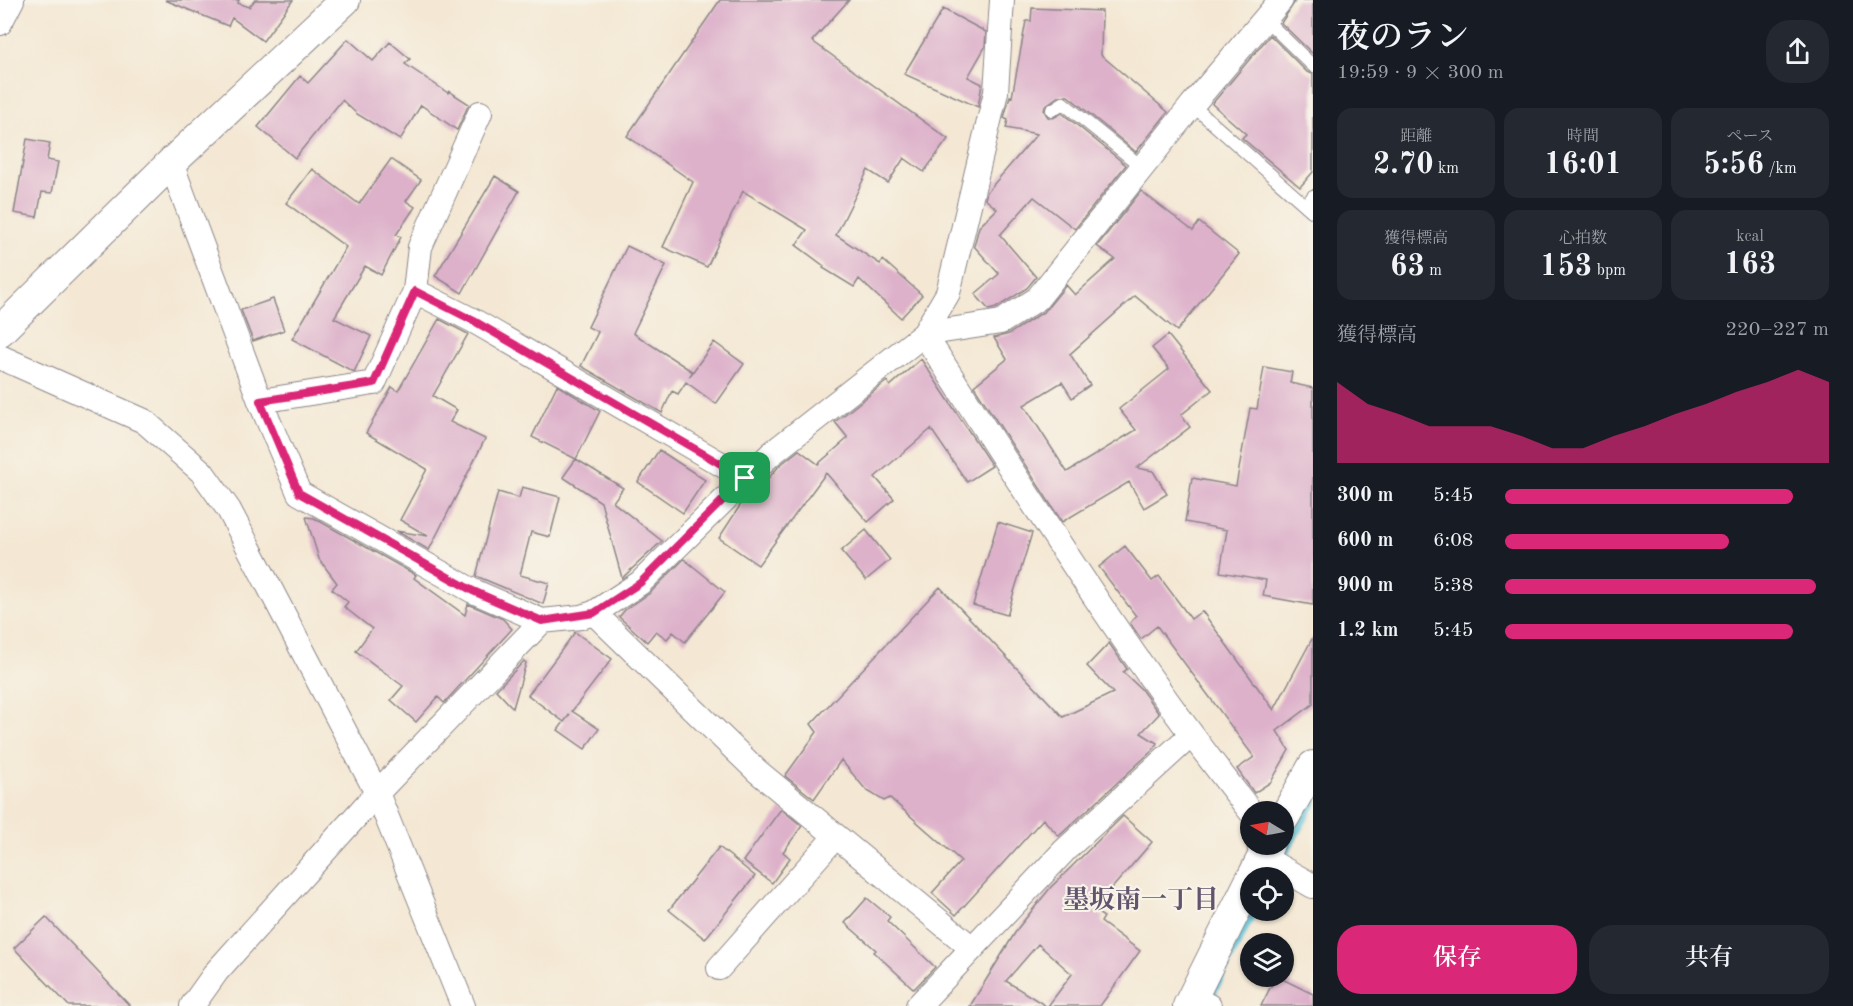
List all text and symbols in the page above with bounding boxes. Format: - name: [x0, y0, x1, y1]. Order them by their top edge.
- button: share: [1766, 20, 1829, 83]
- text: 夜のラン: [1337, 22, 1469, 55]
- text: 19:59 · 9 × 300 m: [1337, 63, 1504, 83]
- text: 距離: [1400, 129, 1432, 145]
- text: 時間: [1567, 129, 1599, 145]
- text: ペース: [1726, 129, 1774, 145]
- text: 2.70: [1373, 150, 1434, 180]
- text: 16:01: [1544, 150, 1622, 180]
- text: 5:56: [1703, 150, 1764, 180]
- text: km: [1434, 161, 1459, 177]
- text: /km: [1764, 161, 1797, 177]
- text: kcal: [1736, 229, 1764, 245]
- text: 獲得標高: [1384, 231, 1448, 247]
- text: 心拍数: [1559, 231, 1607, 247]
- text: 163: [1724, 250, 1776, 280]
- text: 63: [1390, 252, 1425, 282]
- text: 153: [1540, 252, 1592, 282]
- text: m: [1425, 263, 1442, 279]
- text: bpm: [1592, 263, 1626, 279]
- text: 220–227 m: [1726, 320, 1829, 340]
- text: 獲得標高: [1337, 326, 1417, 346]
- pin: [719, 452, 770, 503]
- icon: arrive: [728, 461, 761, 494]
- text: 300 m: [1337, 486, 1393, 506]
- text: 5:45: [1433, 486, 1473, 506]
- text: 600 m: [1337, 531, 1393, 551]
- text: 6:08: [1433, 531, 1473, 551]
- text: 900 m: [1337, 576, 1393, 596]
- text: 5:38: [1433, 576, 1473, 596]
- text: 1.2 km: [1337, 621, 1399, 641]
- text: 5:45: [1433, 621, 1473, 641]
- north arrow: [1240, 801, 1294, 855]
- map controls: [1240, 801, 1294, 987]
- button: locate: [1240, 867, 1294, 921]
- district label: 墨坂南一丁目: [1063, 886, 1219, 914]
- button: 保存: [1337, 925, 1577, 994]
- button: 共有: [1589, 925, 1829, 994]
- button: layers: [1240, 933, 1294, 987]

